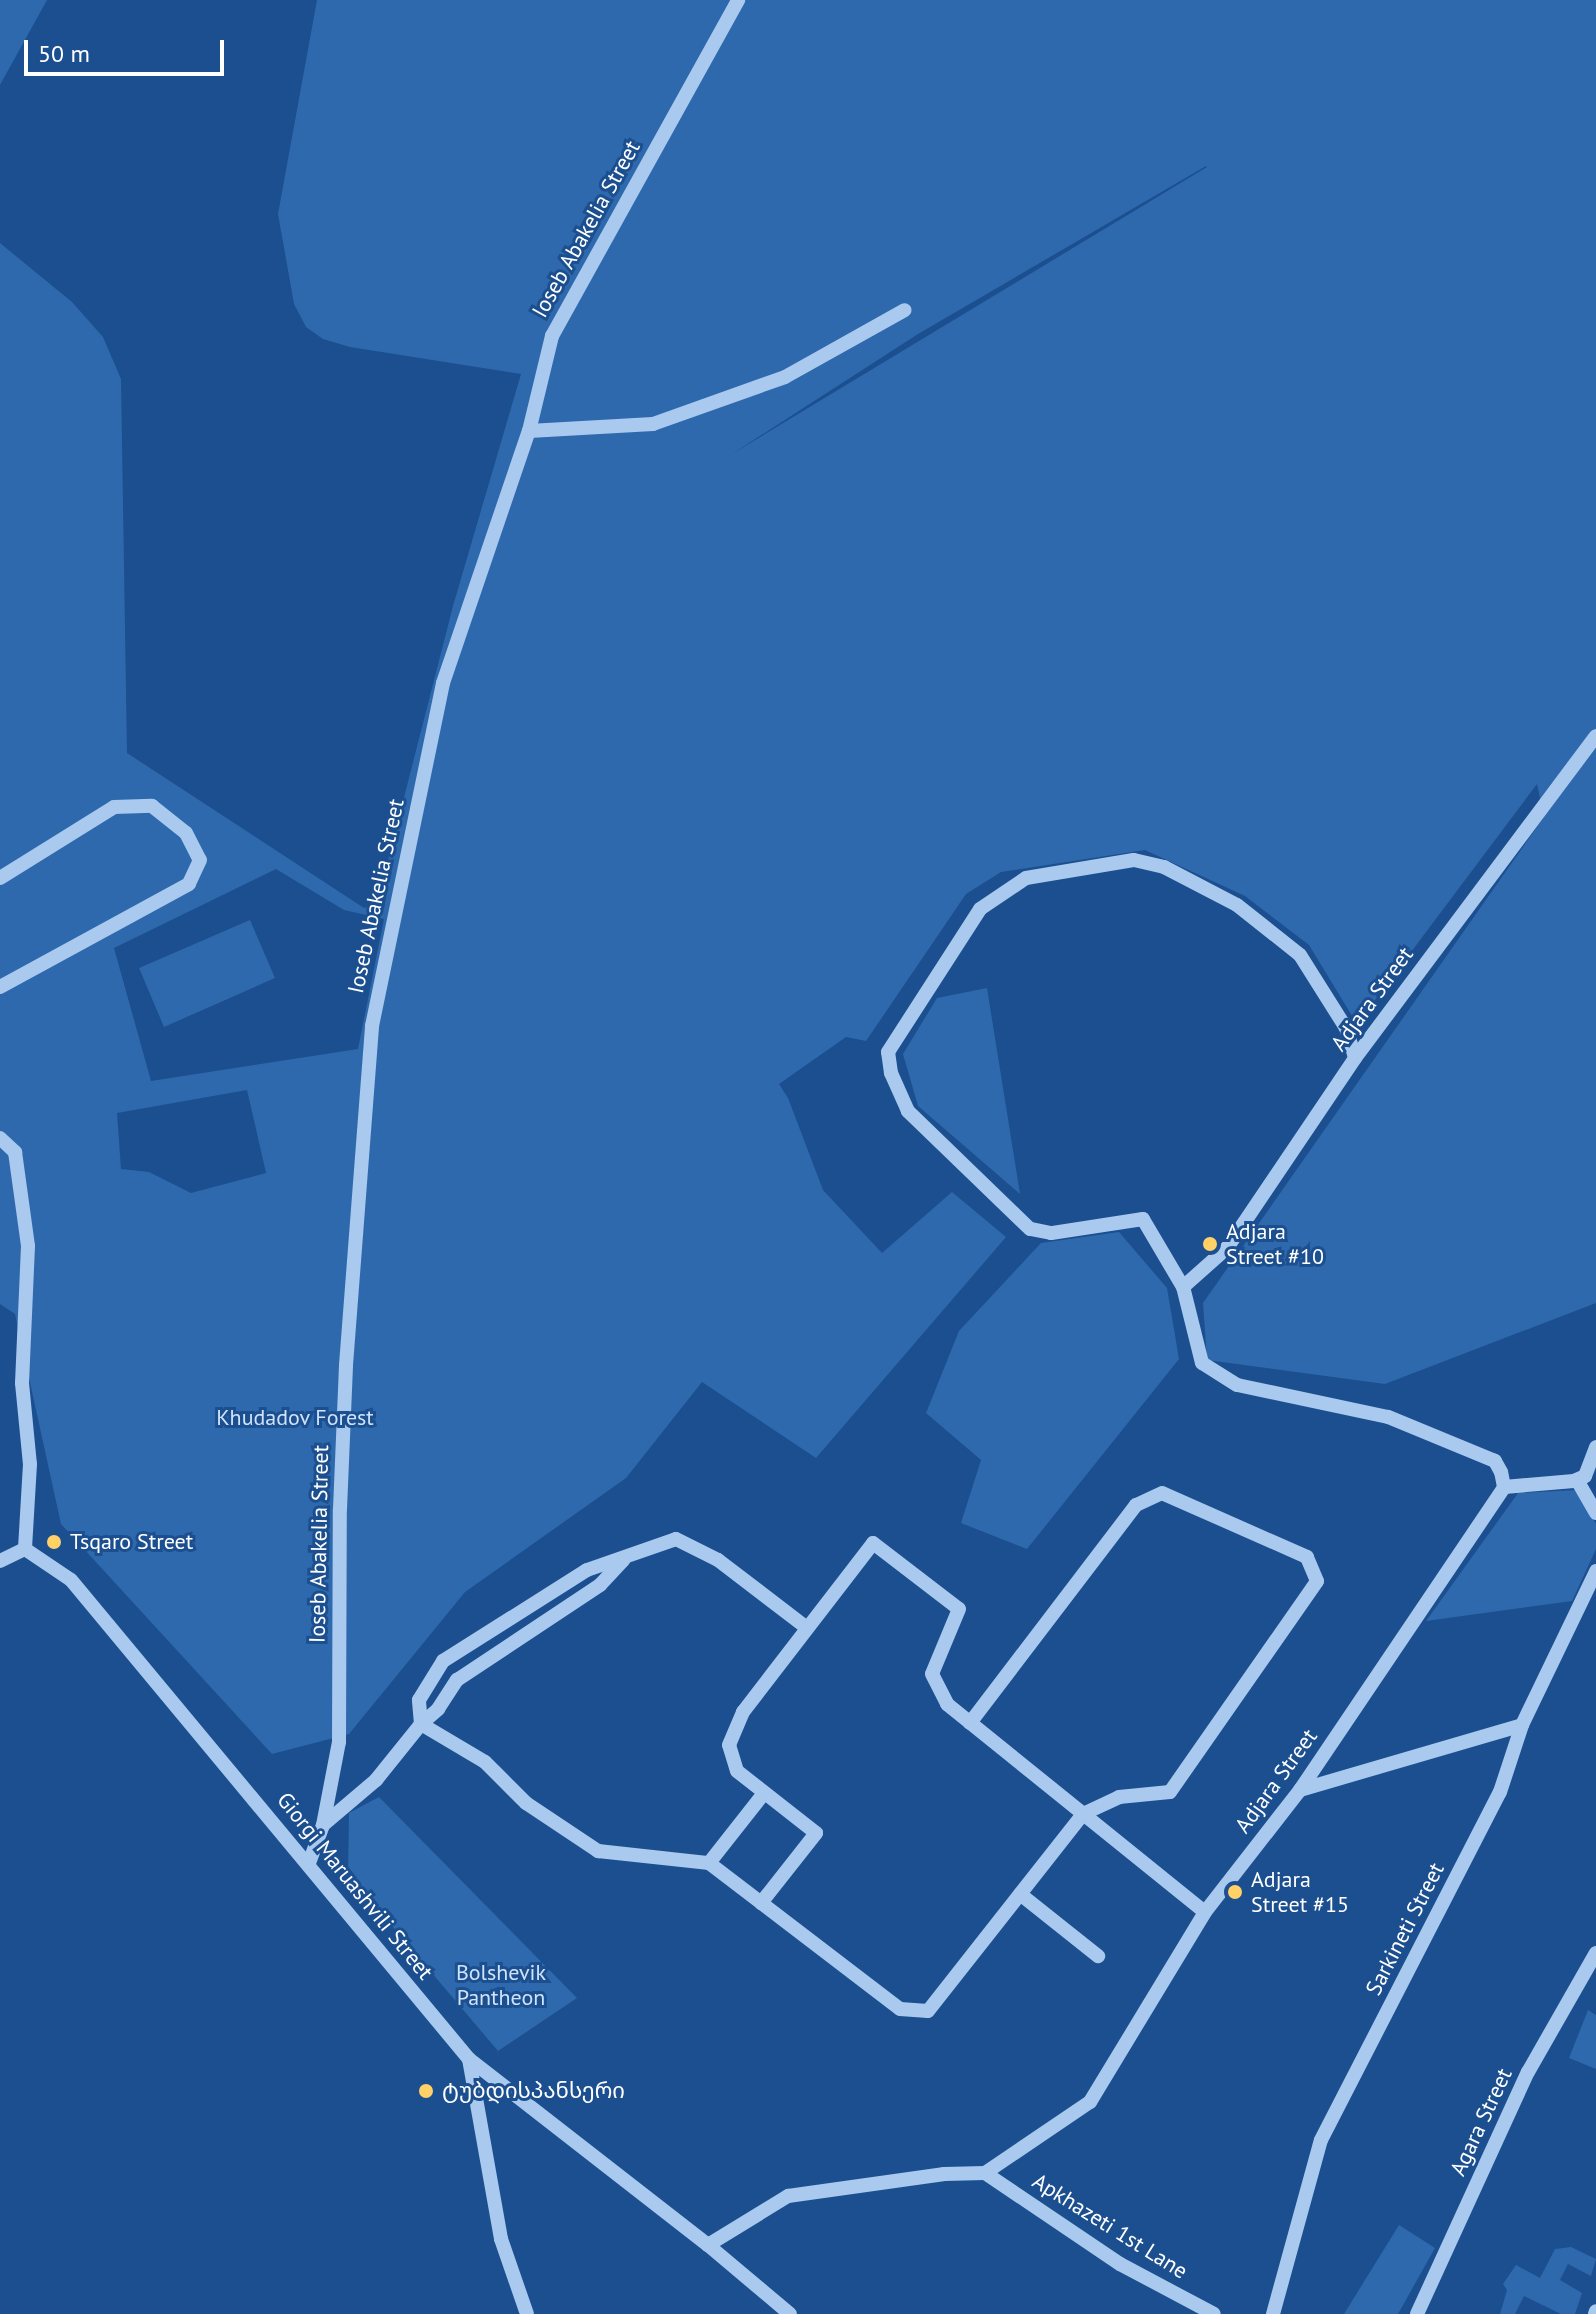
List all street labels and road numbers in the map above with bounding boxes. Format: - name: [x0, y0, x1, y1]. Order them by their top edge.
- street label: Ioseb Abakelia Street: [526, 136, 646, 322]
- street label: Ioseb Abakelia Street: [342, 796, 410, 996]
- street label: Adjara Street: [1325, 942, 1419, 1056]
- street label: Ioseb Abakelia Street: [304, 1444, 334, 1644]
- street label: Adjara Street: [1229, 1724, 1323, 1838]
- street label: Giorgi Maruashvili Street: [271, 1787, 439, 1985]
- street label: Sarkineti Street: [1360, 1858, 1450, 2000]
- street label: Agara Street: [1445, 2064, 1517, 2180]
- street label: Apkhazeti 1st Lane: [1028, 2168, 1192, 2284]

